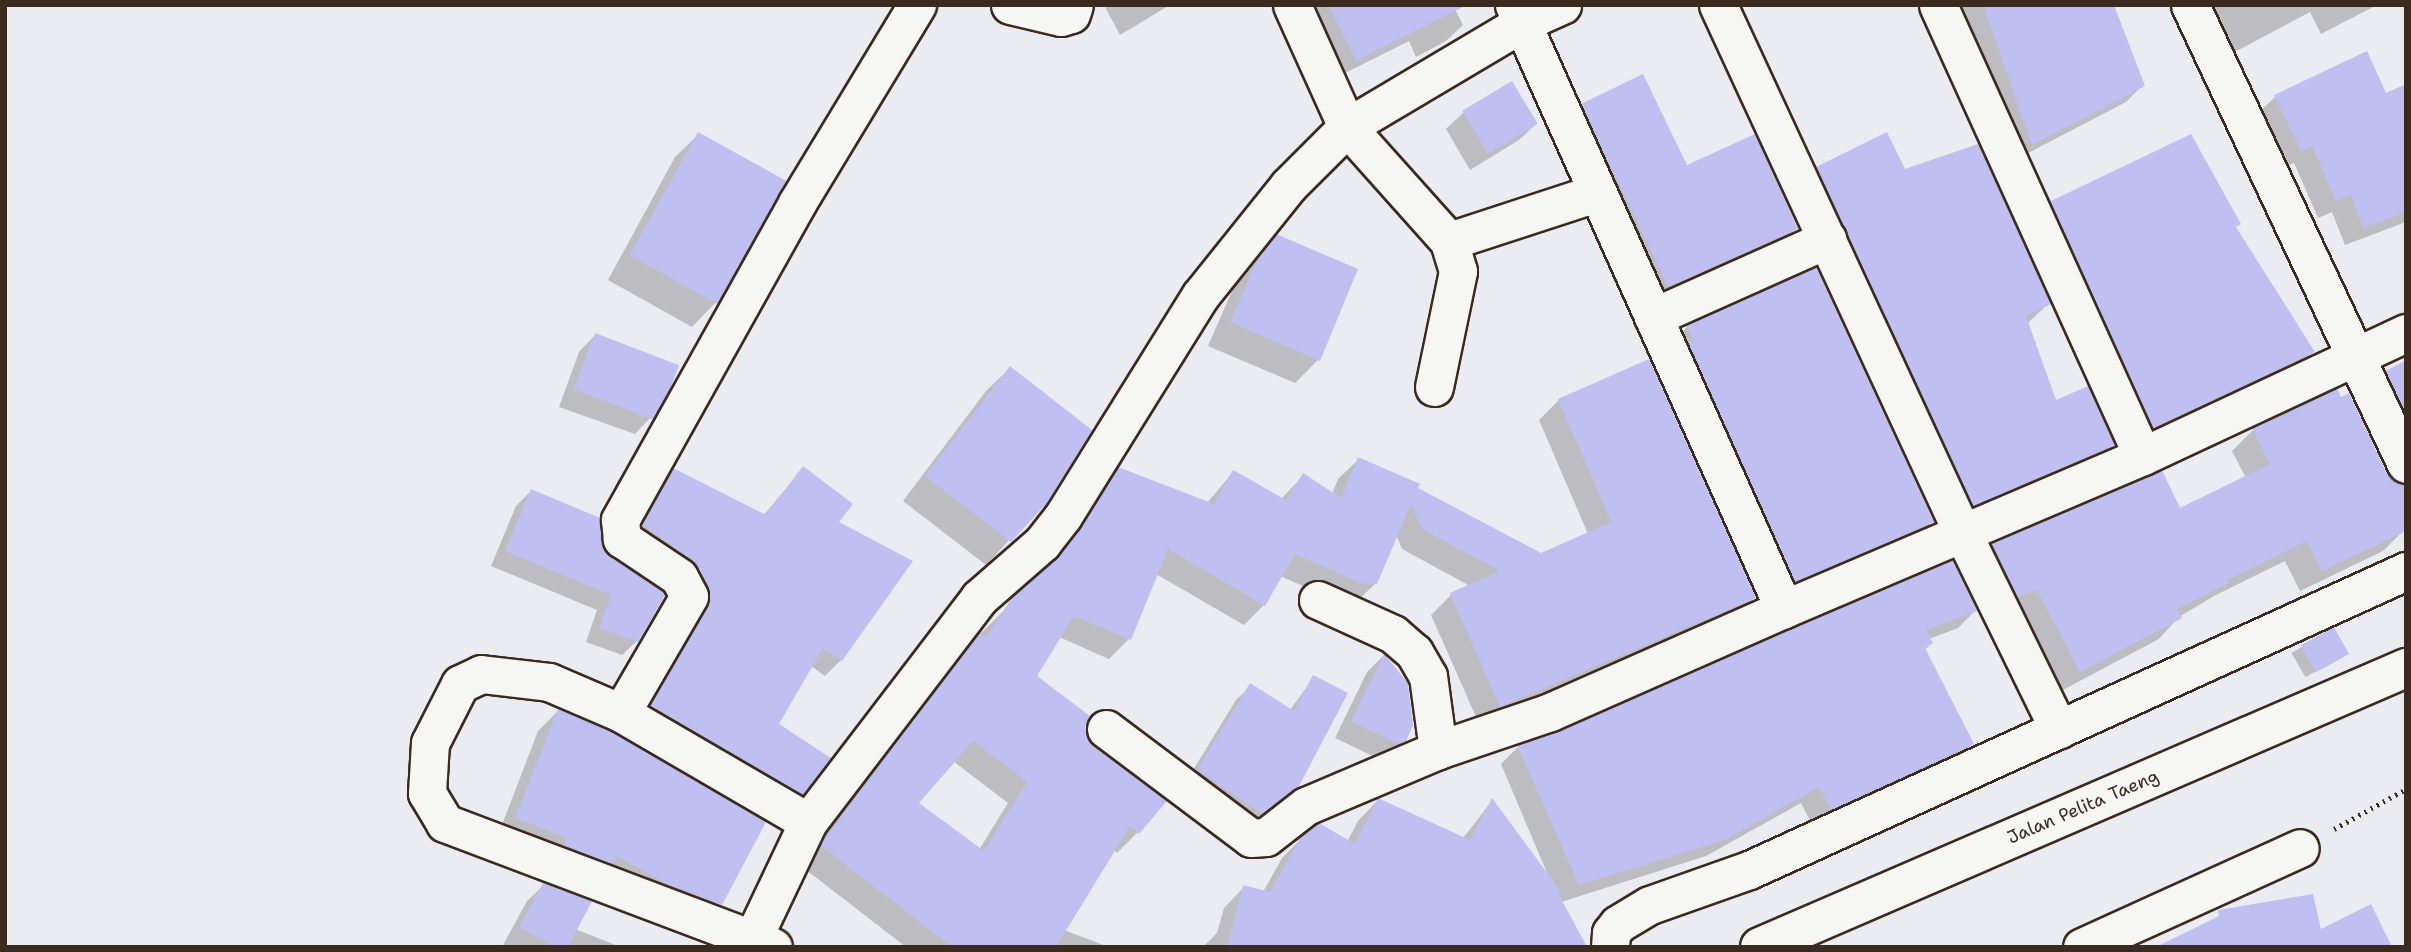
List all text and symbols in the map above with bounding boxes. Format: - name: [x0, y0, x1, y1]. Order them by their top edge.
- street label: Jalan Pelita Taeng: [2004, 765, 2162, 849]

